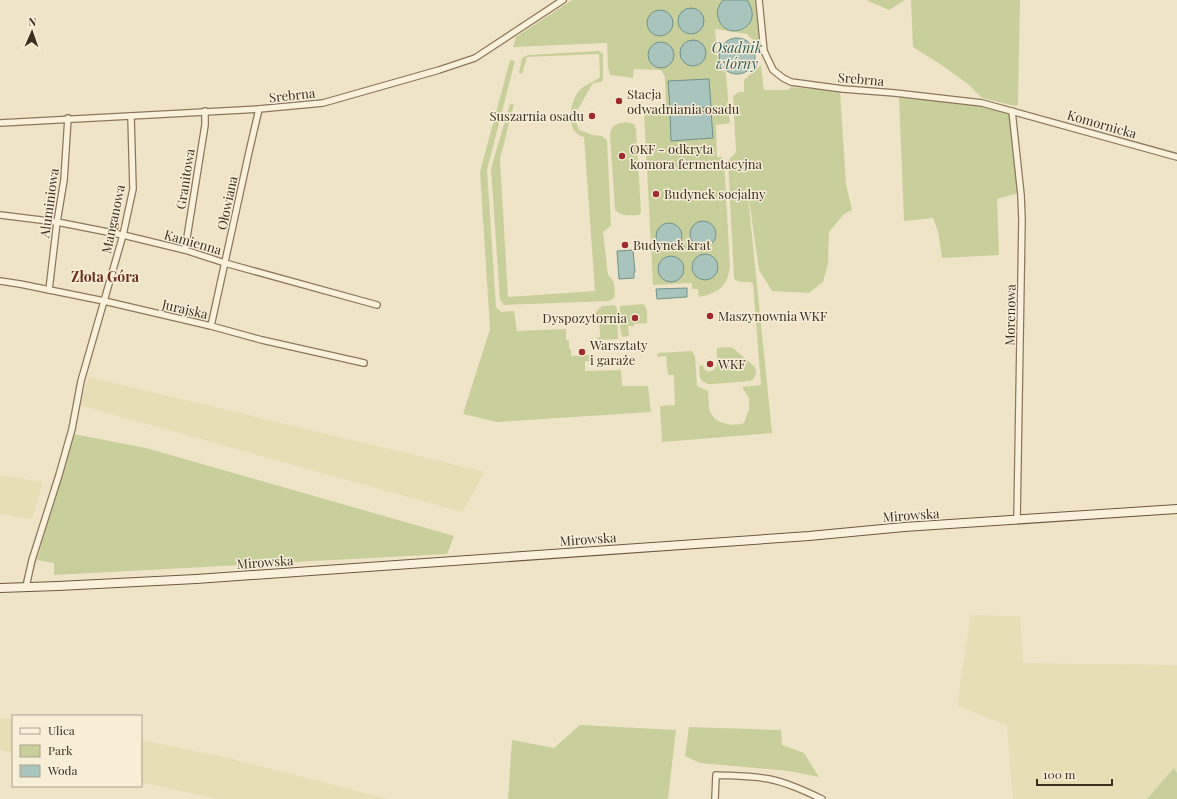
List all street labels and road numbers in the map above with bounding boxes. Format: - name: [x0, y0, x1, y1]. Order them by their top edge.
- street label: Srebrna: [837, 68, 885, 89]
- street label: Srebrna: [268, 84, 316, 105]
- street label: Komornicka: [1065, 105, 1139, 142]
- street label: Granitowa: [171, 147, 198, 210]
- street label: Aluminiowa: [35, 167, 62, 240]
- street label: Ołowiana: [213, 174, 241, 231]
- street label: Manganowa: [97, 182, 128, 255]
- street label: Kamienna: [162, 225, 224, 258]
- street label: Morenowa: [1000, 284, 1019, 346]
- street label: Jurajska: [159, 295, 210, 322]
- street label: Mirowska: [882, 504, 940, 525]
- street label: Mirowska: [559, 528, 617, 549]
- street label: Mirowska: [236, 551, 294, 572]

